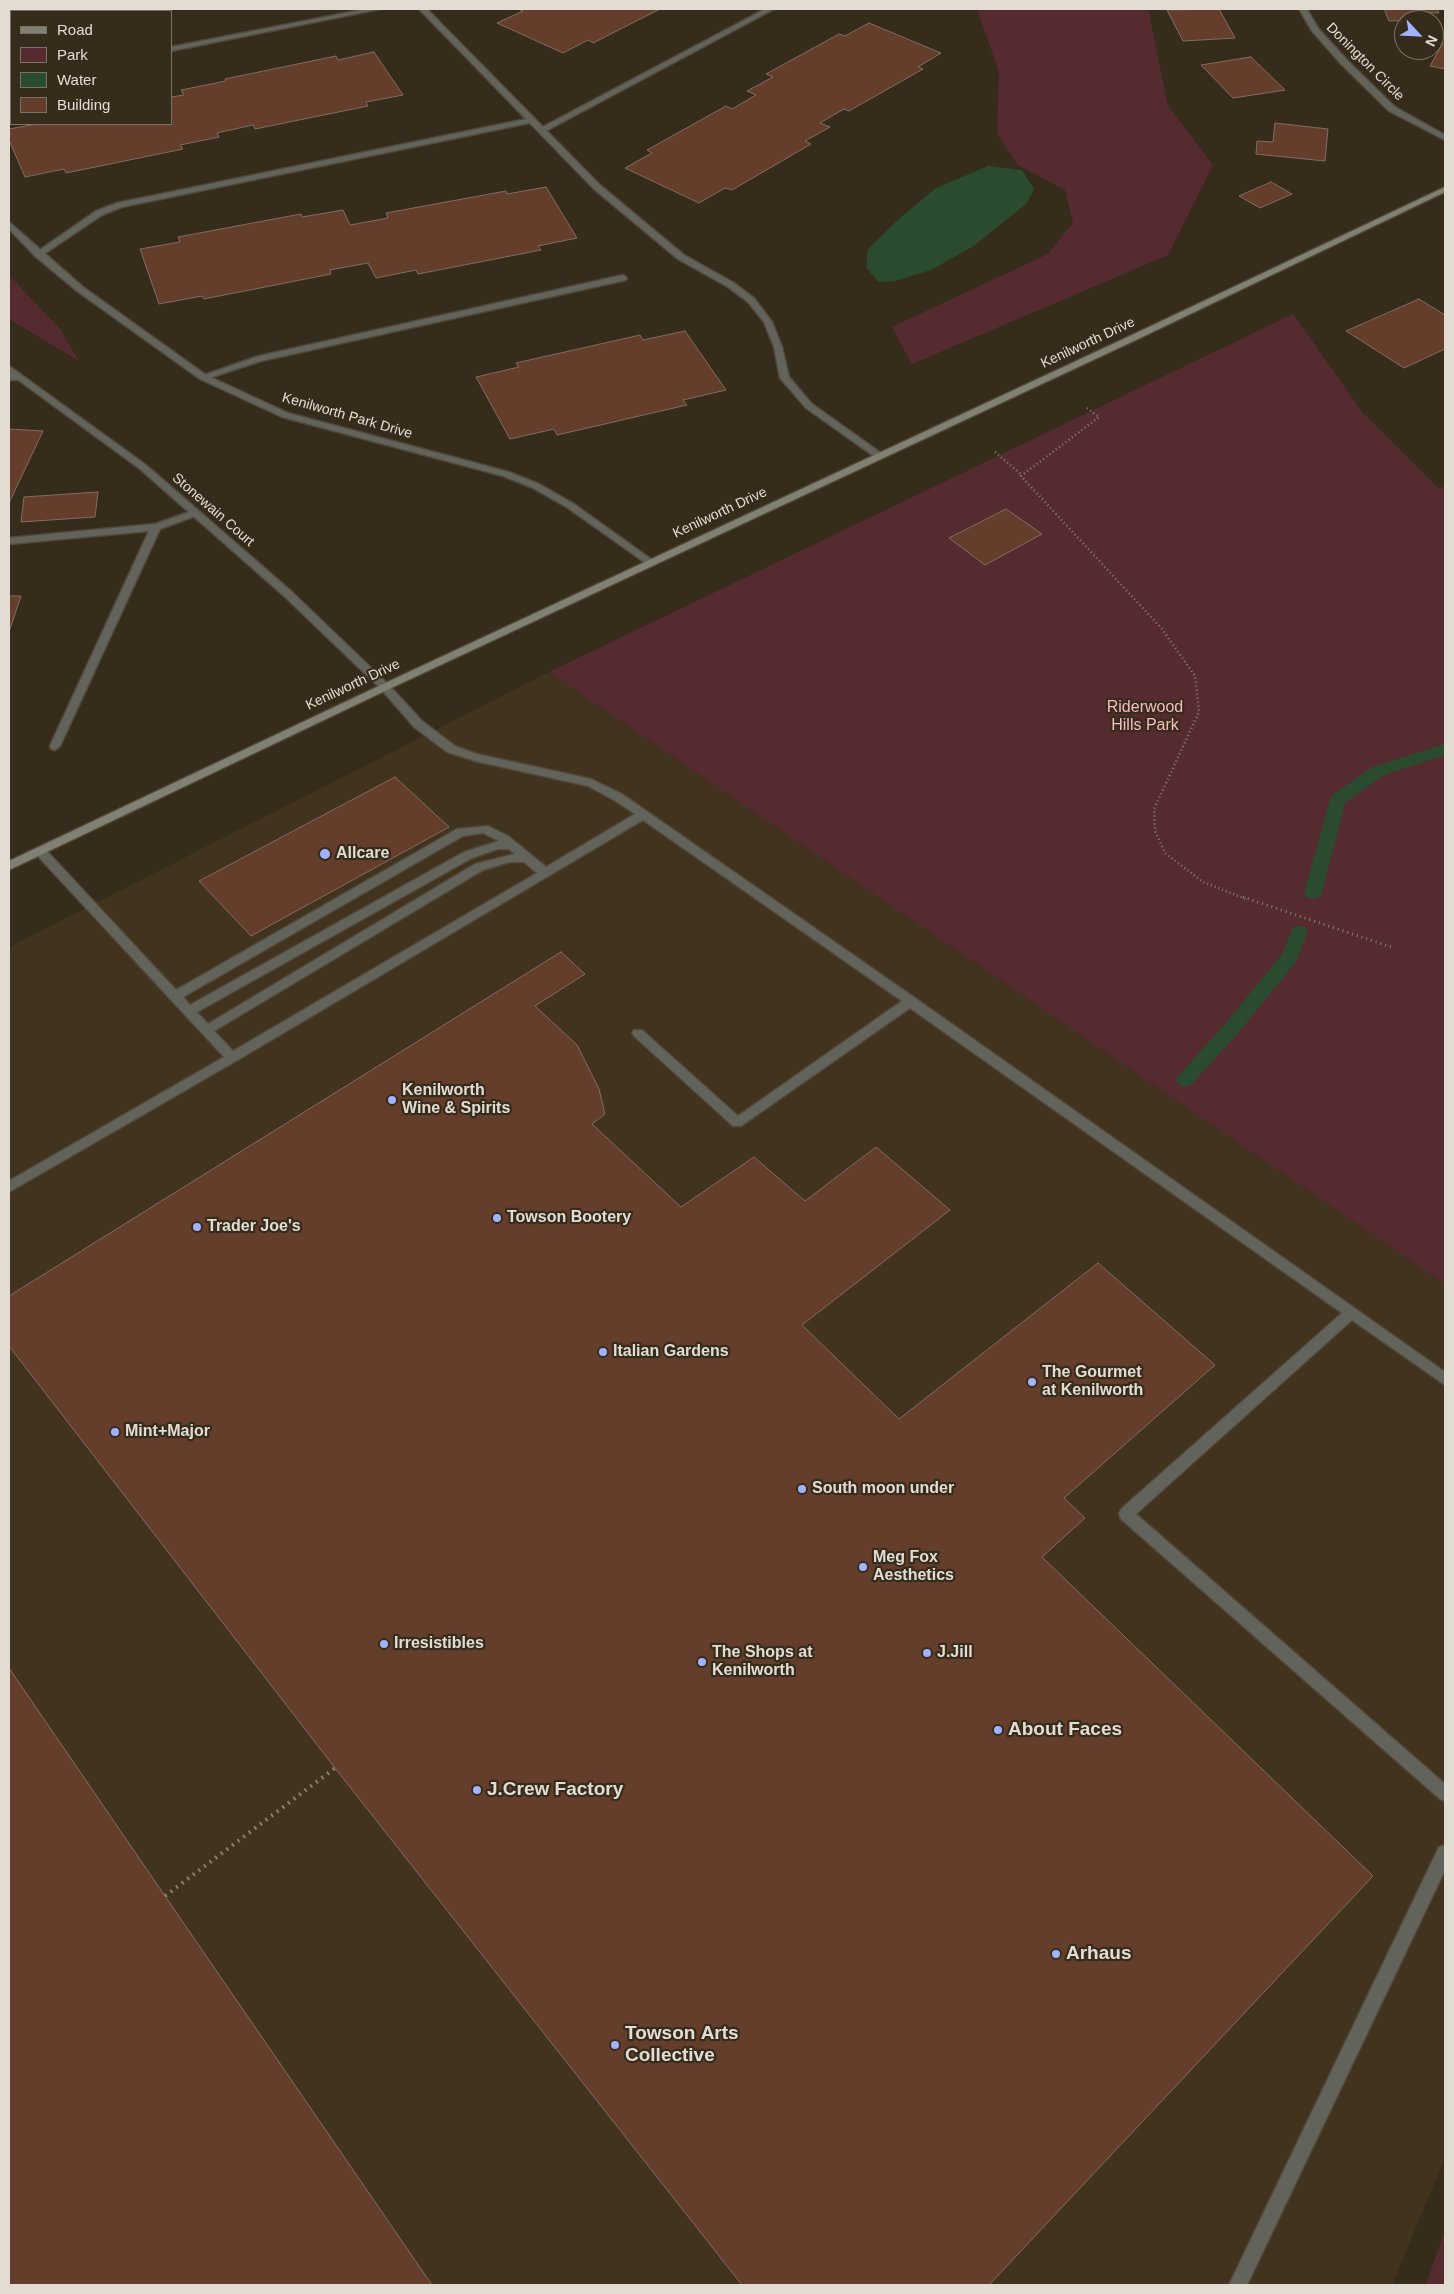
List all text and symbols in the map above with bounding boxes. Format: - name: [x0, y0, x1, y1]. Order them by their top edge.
- legend: [10, 10, 172, 125]
- north arrow: [1394, 10, 1444, 60]
- street label: Donington Circle: [1322, 19, 1408, 105]
- text: Road: [57, 21, 93, 38]
- text: N: [1422, 33, 1441, 49]
- text: Park: [57, 46, 88, 63]
- text: Water: [57, 71, 96, 88]
- text: Building: [57, 96, 110, 113]
- street label: Kenilworth Drive: [1038, 314, 1138, 372]
- street label: Kenilworth Park Drive: [280, 389, 414, 443]
- street label: Stonewain Court: [168, 470, 258, 550]
- street label: Kenilworth Drive: [670, 484, 770, 542]
- street label: Kenilworth Drive: [303, 656, 403, 714]
- park label: Riderwood Hills Park: [1107, 698, 1183, 736]
- place label: Allcare: [336, 844, 389, 864]
- marker: Allcare: [318, 847, 332, 861]
- place label: Kenilworth Wine & Spirits: [402, 1081, 510, 1119]
- marker: Kenilworth Wine & Spirits: [386, 1094, 398, 1106]
- place label: Towson Bootery: [507, 1208, 631, 1228]
- marker: Towson Bootery: [491, 1212, 503, 1224]
- place label: Trader Joe's: [207, 1217, 301, 1237]
- marker: Trader Joe's: [191, 1221, 203, 1233]
- place label: Italian Gardens: [613, 1342, 729, 1362]
- marker: Italian Gardens: [597, 1346, 609, 1358]
- place label: The Gourmet at Kenilworth: [1042, 1363, 1143, 1401]
- marker: The Gourmet at Kenilworth: [1026, 1376, 1038, 1388]
- place label: Mint+Major: [125, 1422, 210, 1442]
- marker: Mint+Major: [109, 1426, 121, 1438]
- place label: South moon under: [812, 1479, 954, 1499]
- marker: South moon under: [796, 1483, 808, 1495]
- place label: Meg Fox Aesthetics: [873, 1548, 954, 1586]
- marker: Meg Fox Aesthetics: [857, 1561, 869, 1573]
- place label: Irresistibles: [394, 1634, 484, 1654]
- marker: Irresistibles: [378, 1638, 390, 1650]
- place label: The Shops at Kenilworth: [712, 1643, 812, 1681]
- place label: J.Jill: [937, 1643, 973, 1663]
- marker: J.Jill: [921, 1647, 933, 1659]
- marker: The Shops at Kenilworth: [696, 1656, 708, 1668]
- place label: About Faces: [1008, 1719, 1122, 1741]
- marker: About Faces: [992, 1724, 1004, 1736]
- place label: J.Crew Factory: [487, 1779, 623, 1801]
- marker: J.Crew Factory: [471, 1784, 483, 1796]
- place label: Arhaus: [1066, 1943, 1131, 1965]
- marker: Arhaus: [1050, 1948, 1062, 1960]
- place label: Towson Arts Collective: [625, 2023, 739, 2067]
- marker: Towson Arts Collective: [609, 2039, 621, 2051]

